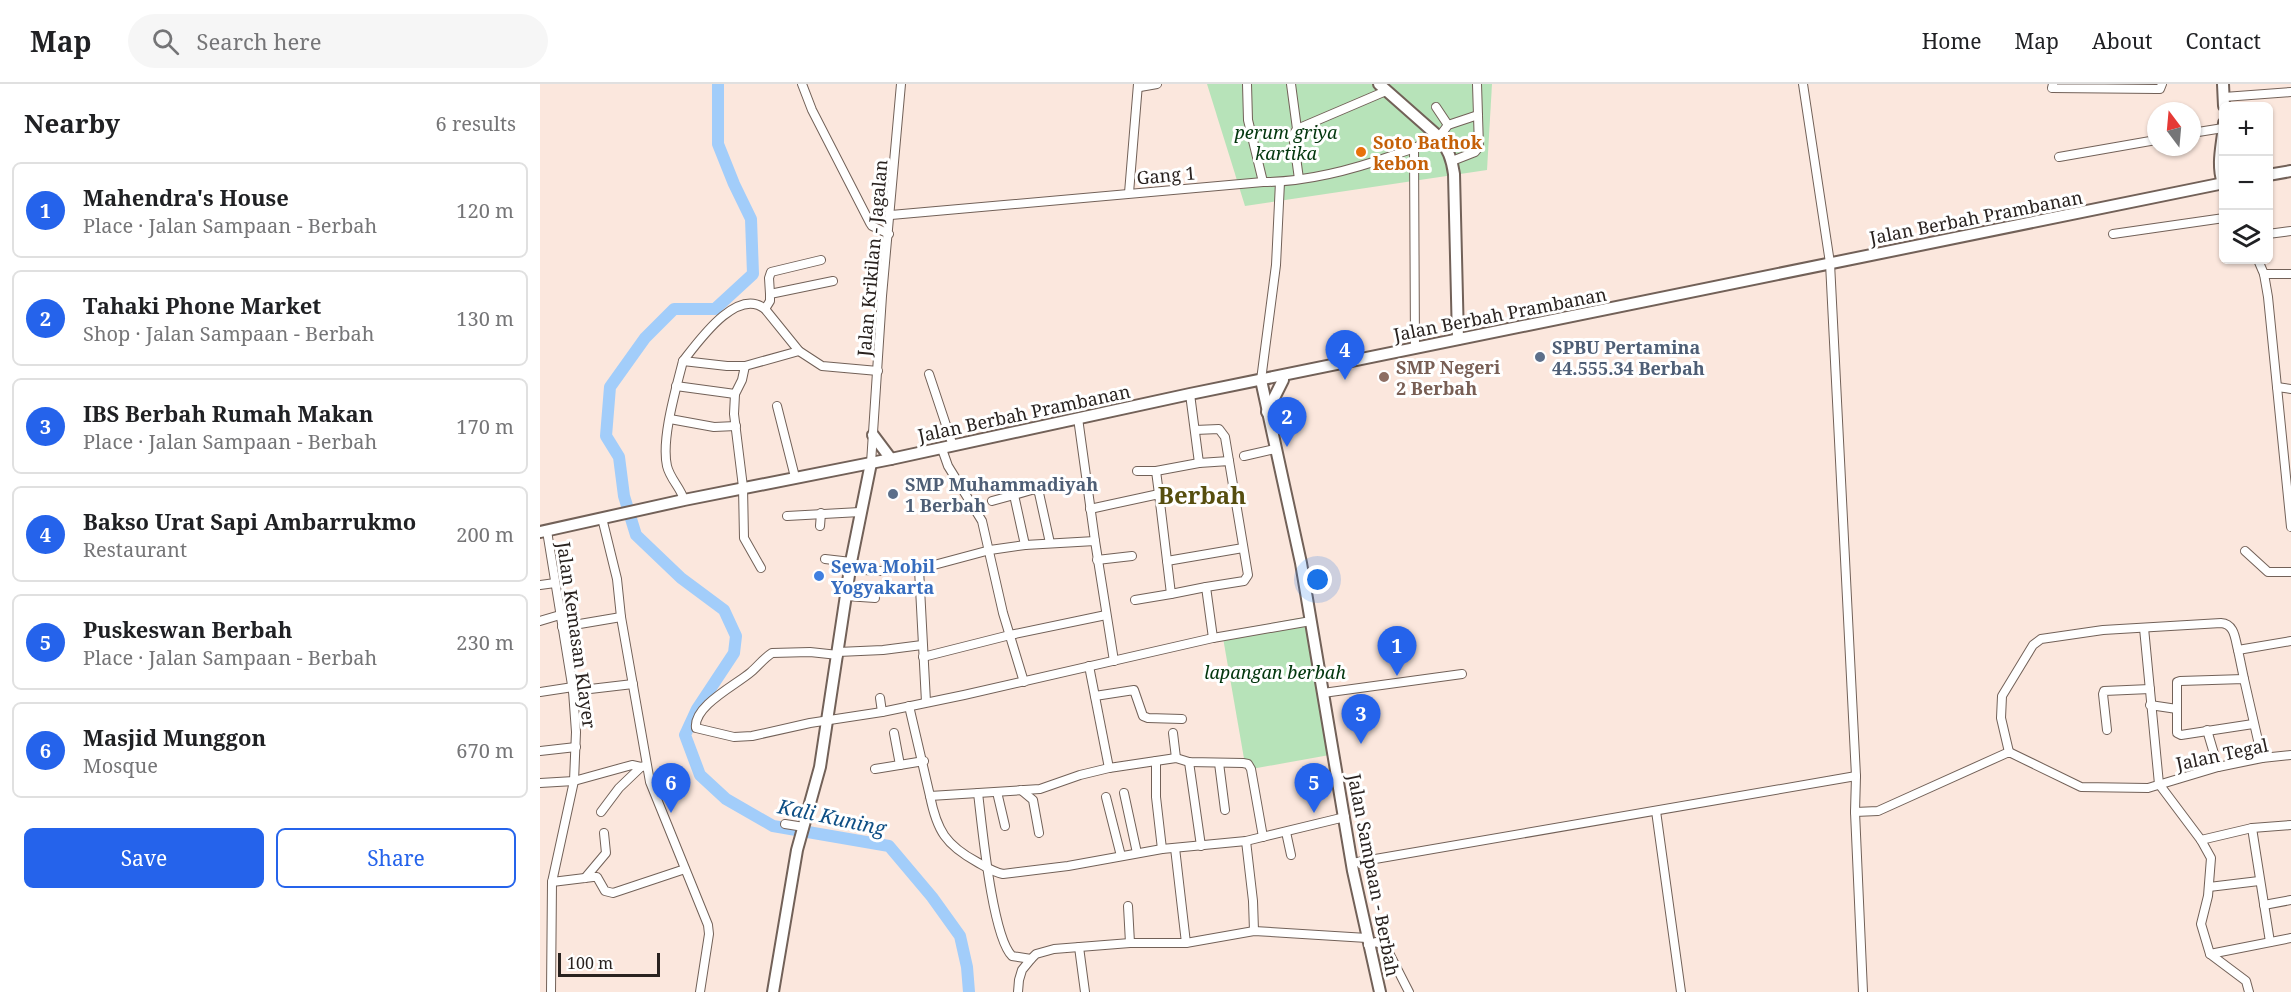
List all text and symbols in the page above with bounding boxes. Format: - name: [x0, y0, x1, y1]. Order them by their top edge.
- search box: [128, 14, 548, 68]
- text: Map: [30, 22, 92, 60]
- icon: search: [149, 25, 182, 58]
- text: Search here: [197, 26, 321, 56]
- text: Home: [1922, 27, 1982, 55]
- text: Map: [2015, 27, 2059, 55]
- text: About: [2092, 27, 2153, 55]
- text: Contact: [2186, 27, 2261, 55]
- north arrow: [2147, 102, 2201, 156]
- map controls: [2219, 102, 2273, 264]
- button: +: [2219, 102, 2273, 156]
- text: Nearby: [24, 105, 120, 141]
- text: 6 results: [436, 110, 516, 137]
- park label: perum griya kartika: [1233, 120, 1338, 165]
- place label: Soto Bathok kebon: [1373, 130, 1483, 175]
- marker: Soto Bathok kebon: [1354, 145, 1368, 159]
- button: −: [2219, 156, 2273, 210]
- street label: Jalan Krikilan - Jagalan: [851, 158, 893, 359]
- street label: Gang 1: [1136, 160, 1196, 190]
- text: Mahendra's House: [83, 182, 289, 212]
- street label: Jalan Berbah Prambanan: [1867, 185, 2085, 250]
- text: 1: [40, 197, 51, 224]
- text: 120 m: [456, 197, 514, 224]
- button: layers: [2219, 210, 2273, 264]
- text: Place · Jalan Sampaan - Berbah: [83, 212, 377, 239]
- street label: Jalan Berbah Prambanan: [1391, 282, 1609, 347]
- text: Tahaki Phone Market: [83, 290, 321, 320]
- text: 2: [40, 305, 51, 332]
- text: 130 m: [456, 305, 514, 332]
- text: Shop · Jalan Sampaan - Berbah: [83, 320, 375, 347]
- pin: 4: [1326, 330, 1364, 380]
- place label: SPBU Pertamina 44.555.34 Berbah: [1552, 335, 1705, 380]
- marker: SPBU Pertamina 44.555.34 Berbah: [1533, 350, 1547, 364]
- place label: SMP Negeri 2 Berbah: [1396, 355, 1501, 400]
- marker: SMP Negeri 2 Berbah: [1377, 370, 1391, 384]
- street label: Jalan Berbah Prambanan: [915, 379, 1133, 447]
- text: IBS Berbah Rumah Makan: [83, 398, 373, 428]
- pin: 2: [1268, 398, 1306, 447]
- text: 3: [40, 413, 51, 440]
- text: 170 m: [456, 413, 514, 440]
- text: Place · Jalan Sampaan - Berbah: [83, 428, 377, 455]
- place label: SMP Muhammadiyah 1 Berbah: [905, 472, 1098, 517]
- district label: Berbah: [1158, 478, 1246, 511]
- marker: SMP Muhammadiyah 1 Berbah: [886, 487, 900, 501]
- text: Bakso Urat Sapi Ambarrukmo: [83, 506, 416, 536]
- text: 4: [40, 521, 51, 548]
- text: 200 m: [456, 521, 514, 548]
- text: Restaurant: [83, 536, 187, 563]
- street label: Jalan Kemasan Klayer: [552, 539, 602, 730]
- place label: Sewa Mobil Yogyakarta: [831, 554, 936, 599]
- your location: [1303, 565, 1332, 594]
- marker: Sewa Mobil Yogyakarta: [812, 569, 826, 583]
- text: Puskeswan Berbah: [83, 614, 293, 644]
- pin: 1: [1378, 626, 1416, 676]
- text: 5: [40, 629, 51, 656]
- text: 230 m: [456, 629, 514, 656]
- text: Place · Jalan Sampaan - Berbah: [83, 644, 377, 671]
- park label: lapangan berbah: [1204, 660, 1346, 684]
- pin: 3: [1342, 694, 1380, 744]
- text: Masjid Munggon: [83, 722, 266, 752]
- street label: Jalan Tegal: [2173, 732, 2271, 776]
- text: 6: [40, 737, 51, 764]
- text: 670 m: [456, 737, 514, 764]
- text: Mosque: [83, 752, 158, 779]
- pin: 6: [652, 764, 690, 813]
- pin: 5: [1294, 764, 1334, 813]
- street label: Jalan Sampaan - Berbah: [1342, 771, 1405, 978]
- water label: Kali Kuning: [775, 792, 889, 842]
- button: Save: [24, 828, 264, 888]
- button: Share: [276, 828, 516, 888]
- scale bar: [558, 950, 660, 978]
- text: 100 m: [567, 952, 613, 974]

